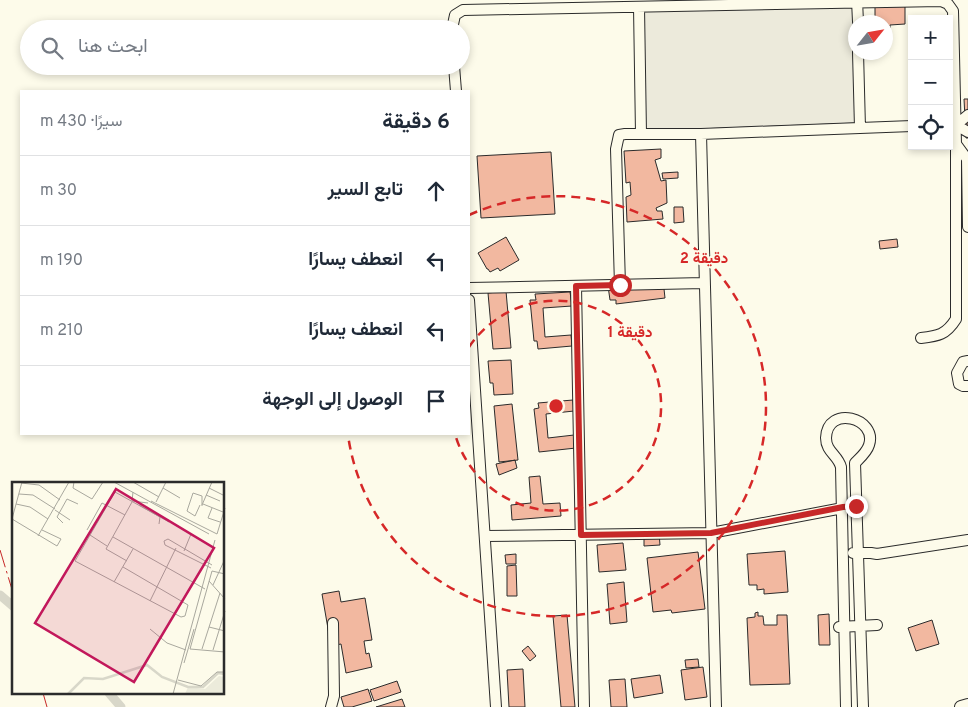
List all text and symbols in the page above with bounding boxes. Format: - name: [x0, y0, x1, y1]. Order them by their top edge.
- north arrow: [848, 15, 893, 60]
- map controls: [908, 15, 953, 150]
- button: +: [908, 15, 953, 60]
- search box: [20, 20, 470, 75]
- icon: search: [38, 34, 66, 62]
- text: ابحث هنا: [78, 35, 148, 59]
- button: −: [908, 60, 953, 105]
- button: locate: [908, 105, 953, 150]
- text: 6 دقيقة: [382, 109, 450, 136]
- text: سيرًا · 430 m: [40, 112, 122, 132]
- icon: ahead: [422, 177, 450, 205]
- text: تابع السير: [327, 178, 403, 202]
- text: 30 m: [40, 181, 77, 201]
- icon: left: [422, 247, 450, 275]
- text: انعطف يسارًا: [308, 248, 403, 272]
- text: 2 دقيقة: [680, 250, 728, 269]
- text: 190 m: [40, 251, 83, 271]
- route start: [609, 274, 632, 297]
- icon: left: [422, 317, 450, 345]
- text: انعطف يسارًا: [308, 318, 403, 342]
- text: 210 m: [40, 321, 83, 341]
- text: 1 دقيقة: [607, 324, 653, 343]
- icon: arrive: [422, 387, 450, 415]
- text: الوصول إلى الوجهة: [262, 388, 403, 412]
- centre of rings: [547, 397, 565, 415]
- inset map: [12, 482, 225, 694]
- route end: [845, 495, 868, 518]

